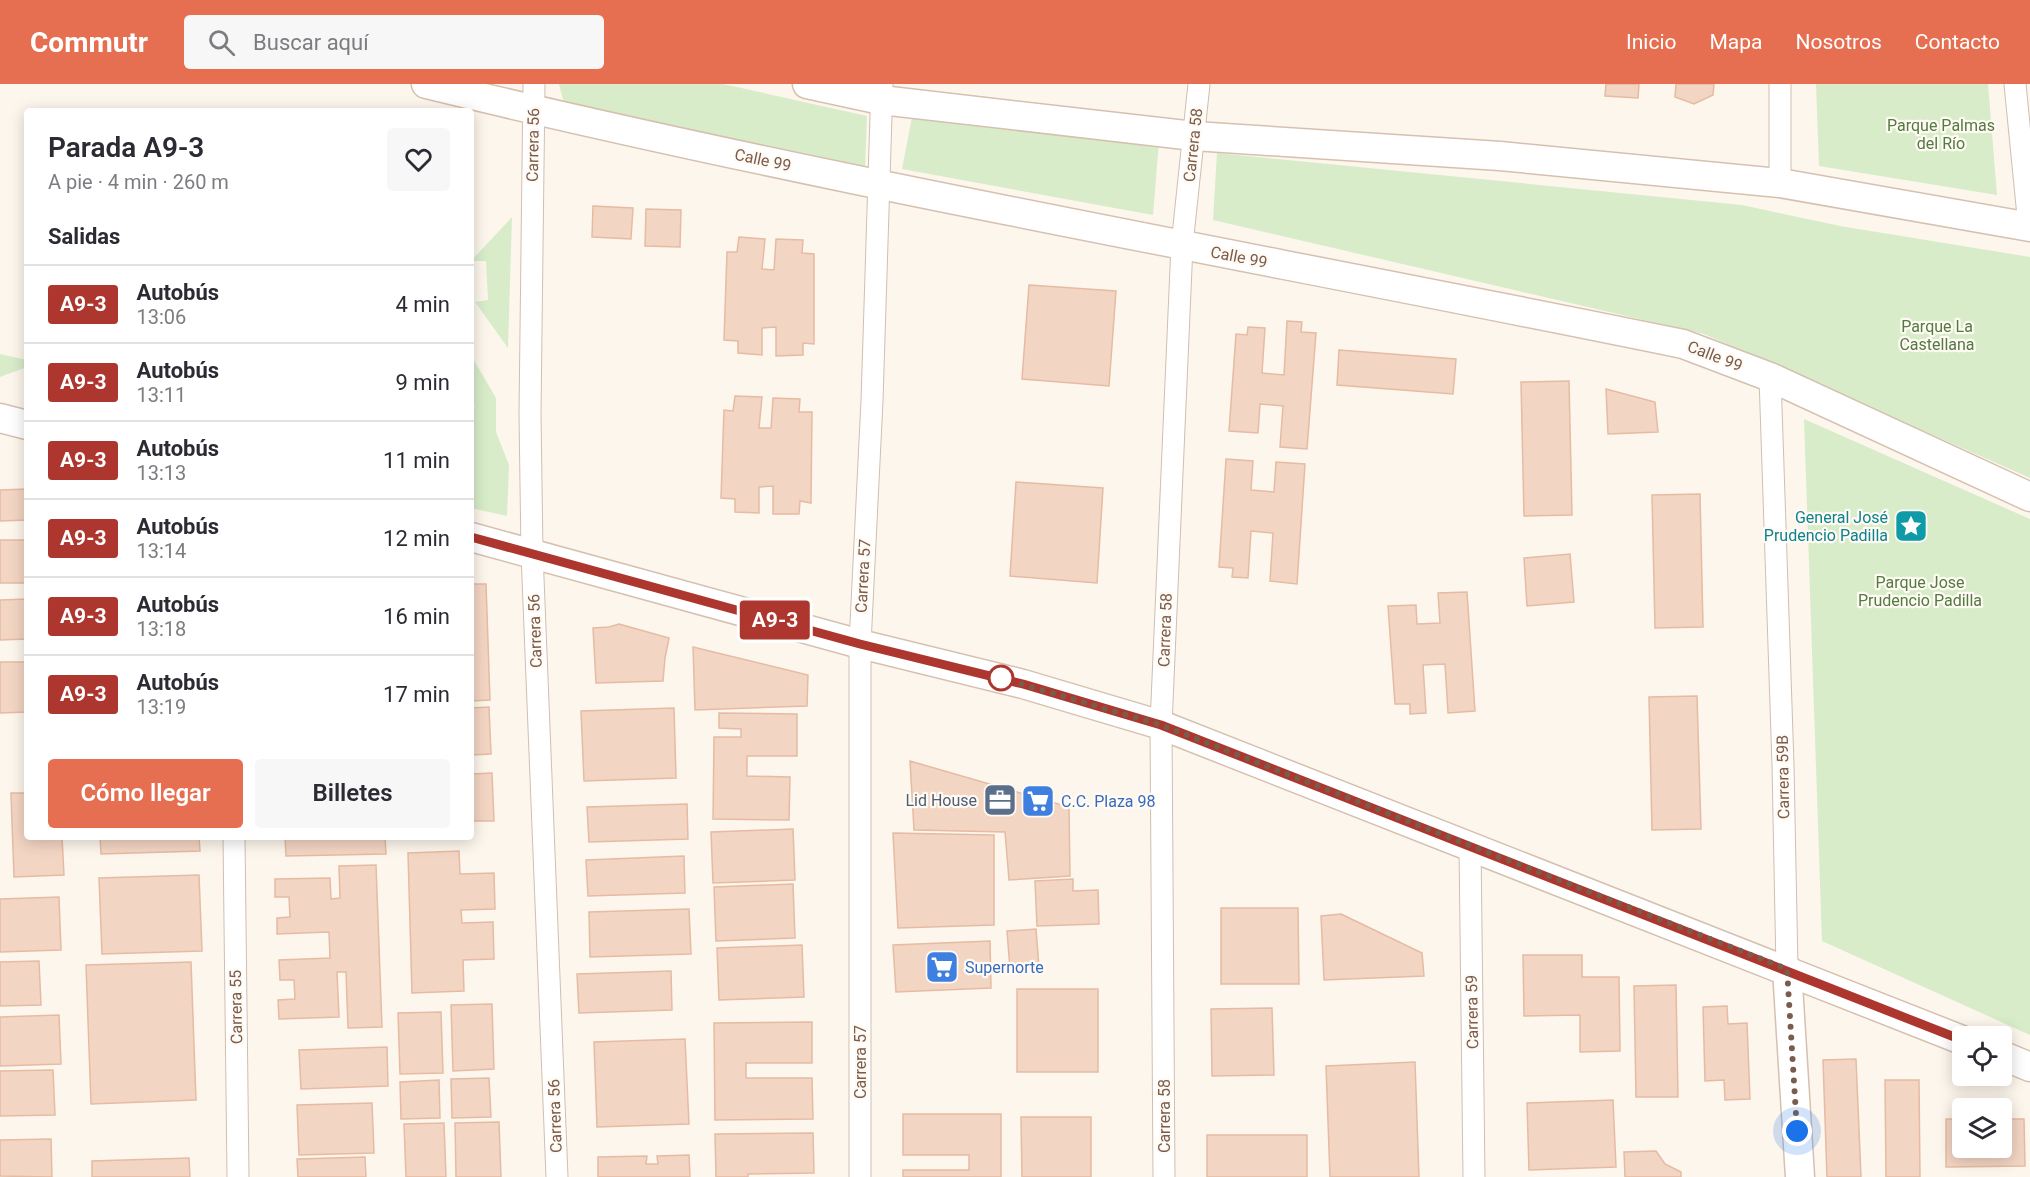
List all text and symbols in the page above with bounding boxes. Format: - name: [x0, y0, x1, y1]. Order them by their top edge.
- search box: [184, 15, 604, 69]
- text: Commutr: [30, 26, 148, 59]
- icon: search: [205, 26, 238, 59]
- text: Buscar aquí: [253, 30, 369, 55]
- text: Inicio: [1626, 30, 1676, 54]
- text: Mapa: [1709, 30, 1762, 54]
- text: Nosotros: [1795, 30, 1882, 54]
- text: Contacto: [1915, 30, 2000, 54]
- street label: Carrera 58: [1180, 107, 1206, 183]
- street label: Carrera 56: [523, 108, 543, 182]
- park label: Parque Palmas del Río: [1887, 116, 1995, 153]
- button: heart: [387, 128, 450, 191]
- text: Parada A9-3: [48, 131, 204, 164]
- street label: Calle 99: [733, 145, 793, 175]
- text: A pie · 4 min · 260 m: [48, 170, 229, 194]
- text: Salidas: [48, 224, 120, 249]
- street label: Calle 99: [1209, 242, 1269, 272]
- text: Autobús: [136, 280, 219, 305]
- text: A9-3: [60, 292, 106, 316]
- text: 4 min: [395, 292, 450, 317]
- text: 13:06: [136, 305, 186, 329]
- park label: Parque La Castellana: [1899, 317, 1975, 354]
- street label: Calle 99: [1685, 337, 1745, 375]
- text: Autobús: [136, 358, 219, 383]
- text: A9-3: [60, 370, 106, 394]
- text: 9 min: [395, 370, 450, 395]
- text: 13:11: [136, 383, 186, 407]
- text: Autobús: [136, 436, 219, 461]
- text: A9-3: [60, 448, 106, 472]
- text: 11 min: [383, 448, 450, 473]
- text: 13:13: [136, 461, 186, 485]
- place label: General José Prudencio Padilla: [1764, 508, 1888, 545]
- place icon: General José Prudencio Padilla: [1893, 508, 1929, 544]
- text: Autobús: [136, 514, 219, 539]
- text: A9-3: [60, 526, 106, 550]
- text: 12 min: [383, 526, 450, 551]
- text: 13:14: [136, 539, 186, 563]
- street label: Carrera 57: [852, 539, 874, 613]
- park label: Parque Jose Prudencio Padilla: [1858, 573, 1982, 610]
- text: Autobús: [136, 592, 219, 617]
- street label: Carrera 58: [1154, 593, 1176, 667]
- street label: Carrera 56: [524, 594, 546, 668]
- line badge: A9-3: [733, 600, 817, 640]
- text: A9-3: [60, 604, 106, 628]
- text: 16 min: [383, 604, 450, 629]
- text: A9-3: [752, 608, 798, 632]
- text: 13:18: [136, 617, 186, 641]
- unlabelled marker: [988, 665, 1014, 691]
- text: Autobús: [136, 670, 219, 695]
- text: A9-3: [60, 682, 106, 706]
- text: 17 min: [383, 682, 450, 707]
- text: 13:19: [136, 695, 186, 719]
- street label: Carrera 59B: [1773, 735, 1793, 819]
- button: Cómo llegar: [48, 759, 243, 828]
- button: Billetes: [255, 759, 450, 828]
- office icon: Lid House: [982, 782, 1018, 818]
- supermarket icon: C.C. Plaza 98: [1020, 783, 1056, 819]
- place label: Lid House: [905, 791, 977, 810]
- place label: C.C. Plaza 98: [1061, 792, 1156, 811]
- supermarket icon: Supernorte: [924, 949, 960, 985]
- place label: Supernorte: [965, 958, 1044, 977]
- street label: Carrera 55: [226, 970, 246, 1044]
- street label: Carrera 59: [1462, 975, 1482, 1049]
- street label: Carrera 57: [851, 1025, 870, 1099]
- map controls: [1952, 1026, 2012, 1158]
- button: locate: [1952, 1026, 2012, 1086]
- street label: Carrera 56: [544, 1079, 566, 1153]
- street label: Carrera 58: [1155, 1079, 1174, 1153]
- button: layers: [1952, 1098, 2012, 1158]
- your location: [1782, 1116, 1812, 1146]

